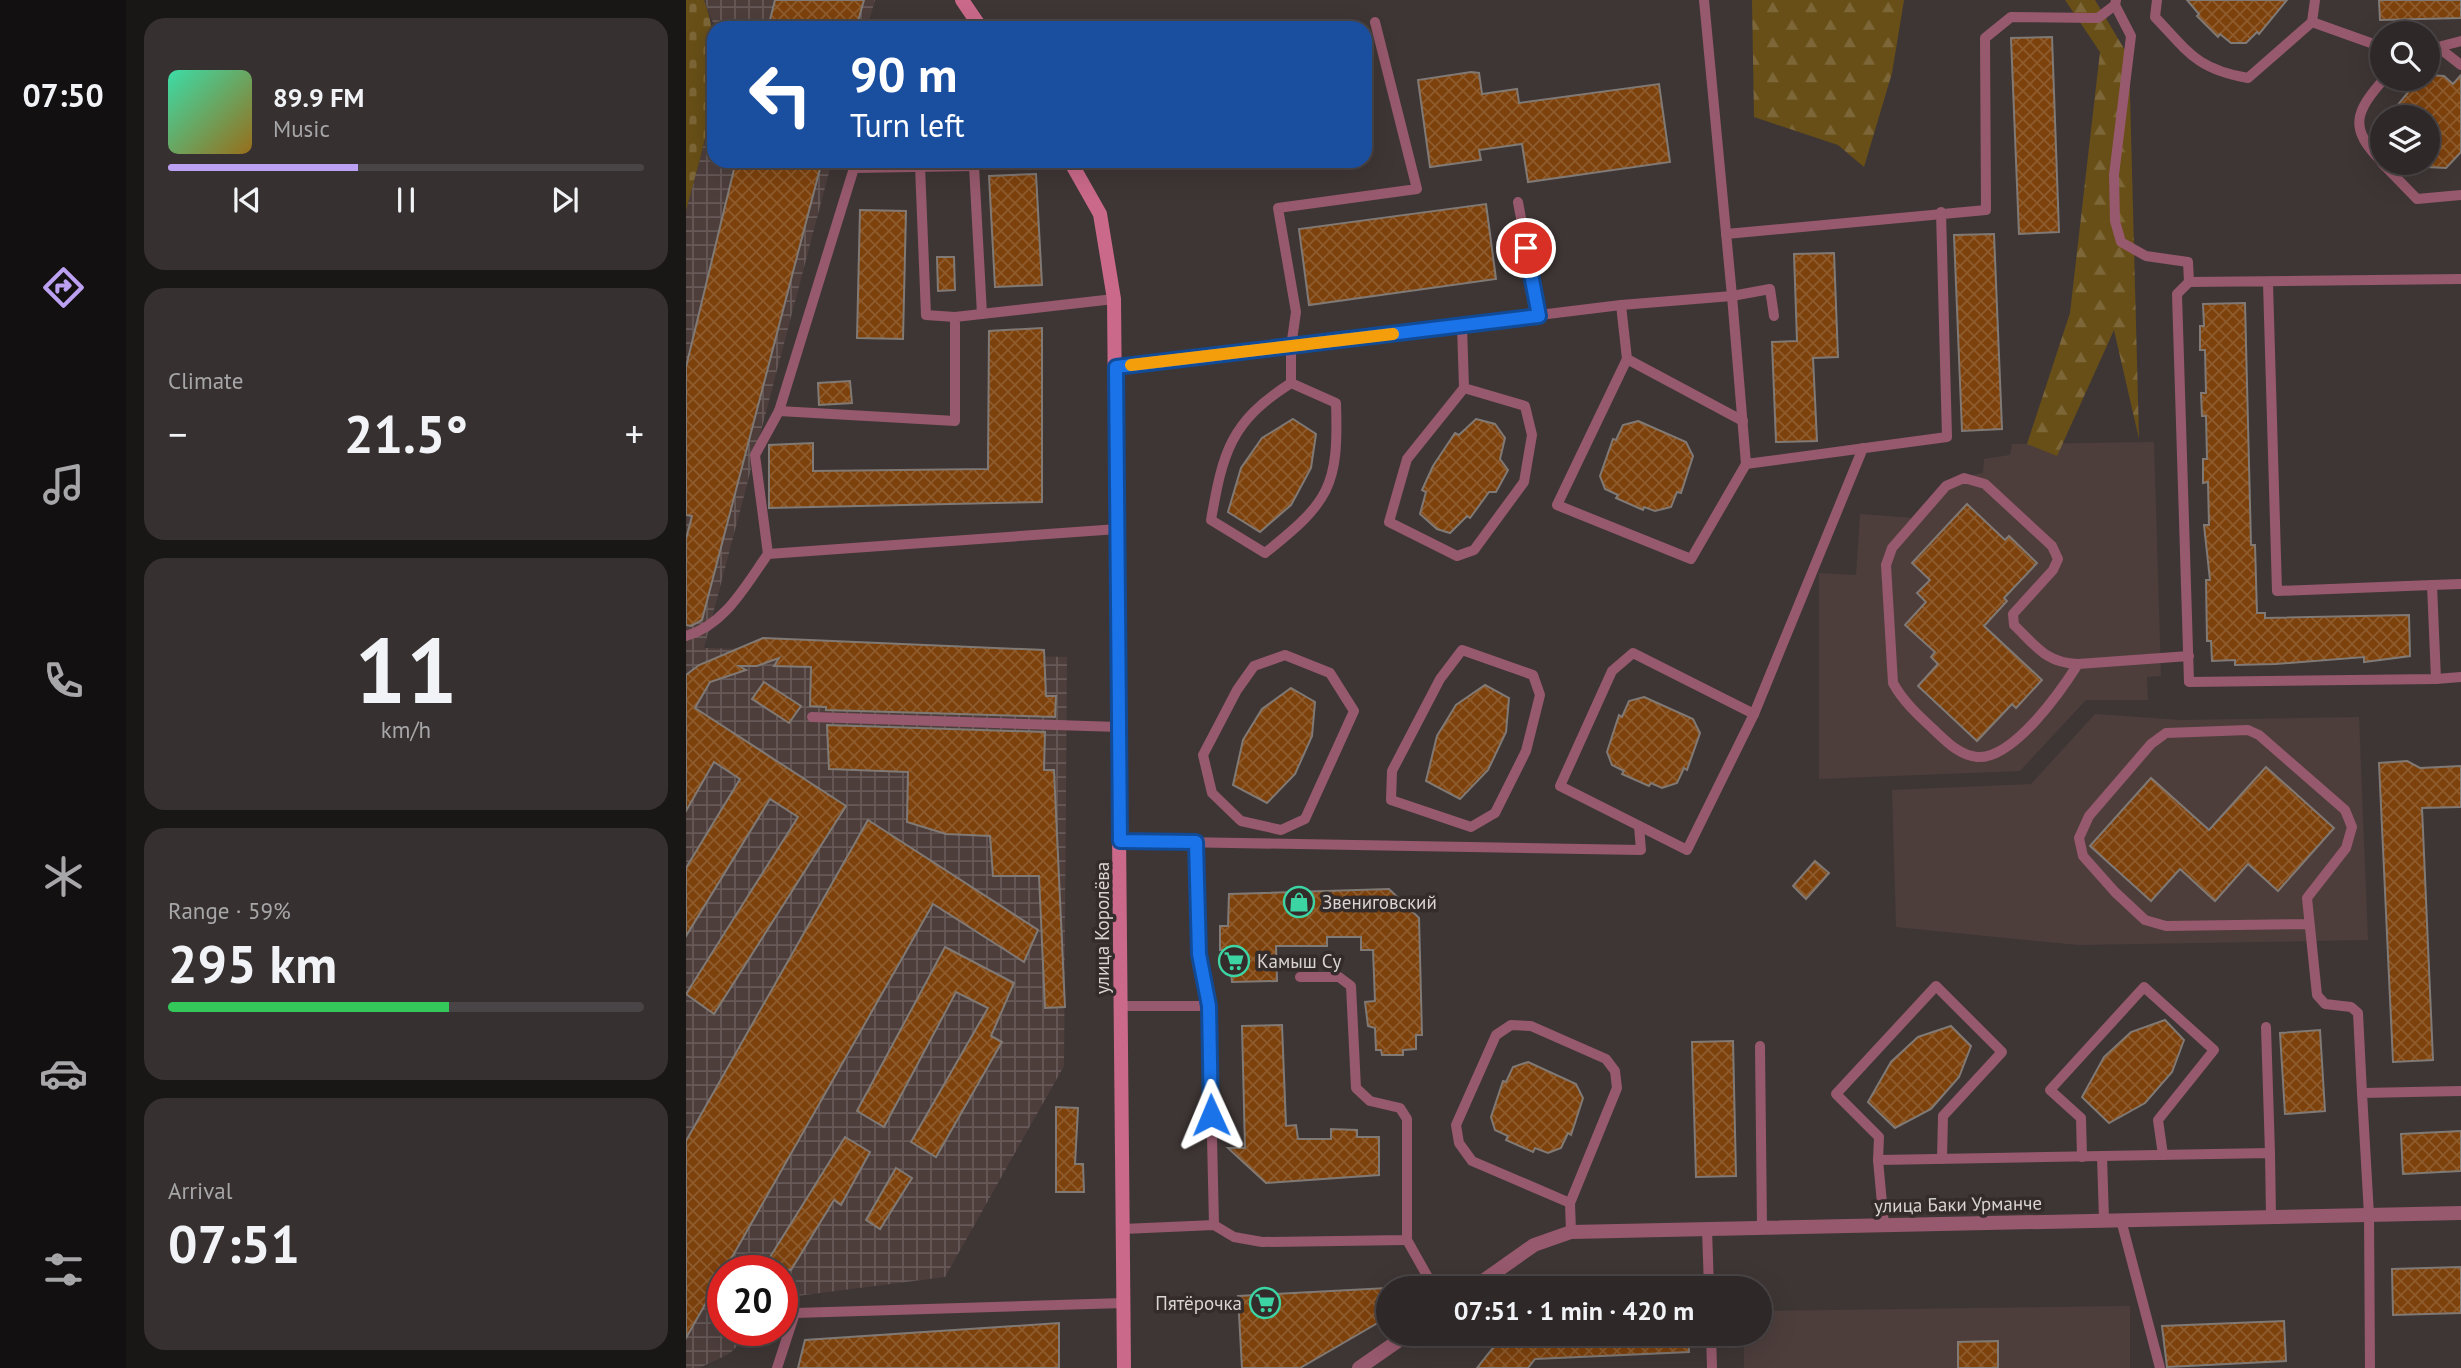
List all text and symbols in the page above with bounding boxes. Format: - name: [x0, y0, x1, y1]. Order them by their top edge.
- map controls: [2370, 21, 2440, 175]
- button: search: [2370, 21, 2440, 91]
- text: 90 m: [850, 42, 957, 106]
- icon: left: [735, 49, 826, 140]
- text: 07:50: [22, 74, 104, 116]
- text: 89.9 FM: [273, 81, 364, 114]
- text: Turn left: [850, 104, 965, 146]
- button: layers: [2370, 105, 2440, 175]
- text: Music: [273, 114, 330, 143]
- icon: previous: [228, 181, 266, 219]
- icon: pause: [387, 181, 425, 219]
- icon: next: [546, 181, 584, 219]
- pin: [1496, 218, 1556, 278]
- icon: arrive: [1507, 229, 1545, 267]
- icon: directions: [39, 263, 88, 312]
- text: Climate: [168, 366, 243, 395]
- text: 21.5°: [344, 400, 468, 467]
- text: −: [168, 409, 187, 458]
- text: +: [625, 409, 644, 458]
- icon: music: [39, 460, 88, 509]
- text: 11: [354, 610, 458, 728]
- icon: phone: [39, 656, 88, 705]
- text: km/h: [381, 715, 431, 744]
- icon: climate: [39, 852, 88, 901]
- street label: улица Королёва: [1090, 862, 1114, 994]
- shop icon: Звениговский: [1282, 885, 1316, 919]
- place label: Звениговский: [1322, 890, 1437, 914]
- text: Range · 59%: [168, 896, 291, 925]
- text: 295 km: [168, 930, 337, 997]
- supermarket icon: Камыш Су: [1217, 944, 1251, 978]
- place label: Камыш Су: [1257, 949, 1342, 973]
- icon: car: [39, 1049, 88, 1098]
- position arrow: [1174, 1078, 1248, 1152]
- text: Arrival: [168, 1176, 232, 1205]
- street label: улица Баки Урманче: [1874, 1191, 2042, 1217]
- text: 07:51: [168, 1210, 300, 1277]
- icon: filters: [39, 1245, 88, 1294]
- speed limit sign: 20: [707, 1255, 798, 1346]
- supermarket icon: Пятёрочка: [1248, 1286, 1282, 1320]
- place label: Пятёрочка: [1155, 1291, 1242, 1315]
- text: 07:51 · 1 min · 420 m: [1454, 1294, 1694, 1327]

